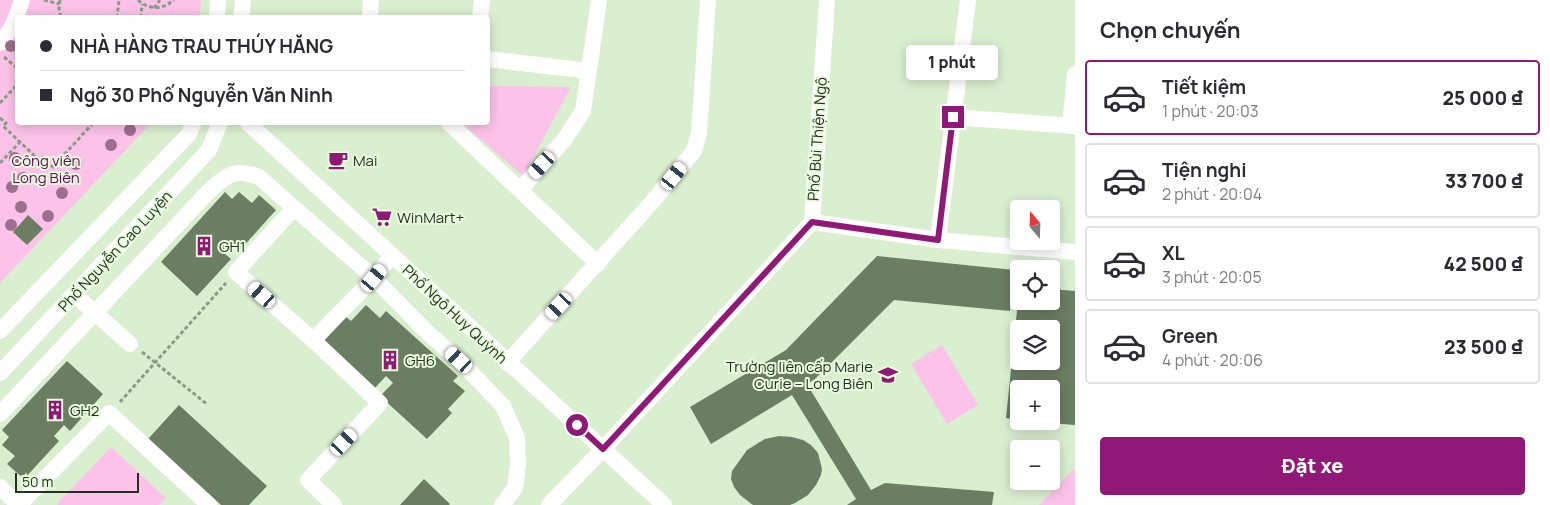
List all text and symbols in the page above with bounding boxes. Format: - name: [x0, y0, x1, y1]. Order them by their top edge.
- text: Chọn chuyến: [1100, 15, 1241, 45]
- text: NHÀ HÀNG TRAU THÚY HĂNG: [70, 33, 333, 59]
- callout: 1 phút: [907, 44, 999, 80]
- text: 1 phút: [928, 51, 976, 73]
- text: Tiết kiệm: [1162, 74, 1246, 100]
- icon: car: [1102, 75, 1147, 120]
- street label: Phố Bùi Thiện Ngộ: [802, 76, 832, 202]
- text: Ngõ 30 Phố Nguyễn Văn Ninh: [70, 82, 333, 108]
- text: 25 000 ₫: [1442, 85, 1523, 111]
- text: 1 phút · 20:03: [1162, 100, 1259, 122]
- route end: [942, 106, 964, 128]
- cafe icon: Mai: [327, 149, 349, 171]
- car: [526, 149, 557, 181]
- park label: Công viên Long Biên: [12, 150, 81, 188]
- place label: Mai: [353, 150, 377, 171]
- text: Tiện nghi: [1162, 157, 1247, 183]
- icon: car: [1102, 158, 1147, 203]
- car: [658, 160, 689, 192]
- text: 33 700 ₫: [1445, 168, 1523, 194]
- text: 2 phút · 20:04: [1162, 183, 1262, 205]
- street label: Phố Nguyễn Cao Luyện: [53, 186, 177, 316]
- north arrow: [1010, 200, 1060, 250]
- map controls: [1010, 200, 1060, 490]
- supermarket icon: WinMart+: [371, 206, 393, 228]
- place label: WinMart+: [397, 207, 464, 228]
- building icon: GH1: [193, 235, 215, 257]
- place label: GH1: [219, 236, 246, 257]
- text: XL: [1162, 240, 1185, 266]
- icon: car: [1102, 241, 1147, 286]
- text: 42 500 ₫: [1444, 251, 1523, 277]
- street label: Phố Ngô Huy Quỳnh: [398, 260, 512, 368]
- button: locate: [1010, 260, 1060, 310]
- car: [358, 262, 389, 294]
- text: 3 phút · 20:05: [1162, 266, 1262, 288]
- car: [245, 279, 278, 311]
- car: [543, 290, 574, 322]
- button: layers: [1010, 320, 1060, 370]
- text: Green: [1162, 323, 1218, 349]
- icon: car: [1102, 324, 1147, 369]
- text: 23 500 ₫: [1444, 334, 1523, 360]
- car: [442, 344, 475, 376]
- building icon: GH6: [379, 349, 401, 371]
- text: 4 phút · 20:06: [1162, 349, 1263, 371]
- place label: GH6: [405, 350, 435, 371]
- place label: Trường liên cấp Marie Curie – Long Biên: [726, 356, 873, 394]
- school or university icon: Trường liên cấp Marie Curie – Long Biên: [877, 364, 899, 386]
- button: +: [1010, 380, 1060, 430]
- building icon: GH2: [44, 399, 66, 421]
- place label: GH2: [70, 400, 99, 421]
- route start: [566, 414, 588, 436]
- car: [328, 426, 359, 458]
- button: Đặt xe: [1100, 437, 1525, 495]
- button: −: [1010, 440, 1060, 490]
- scale bar: [15, 470, 139, 493]
- text: 50 m: [22, 472, 53, 491]

